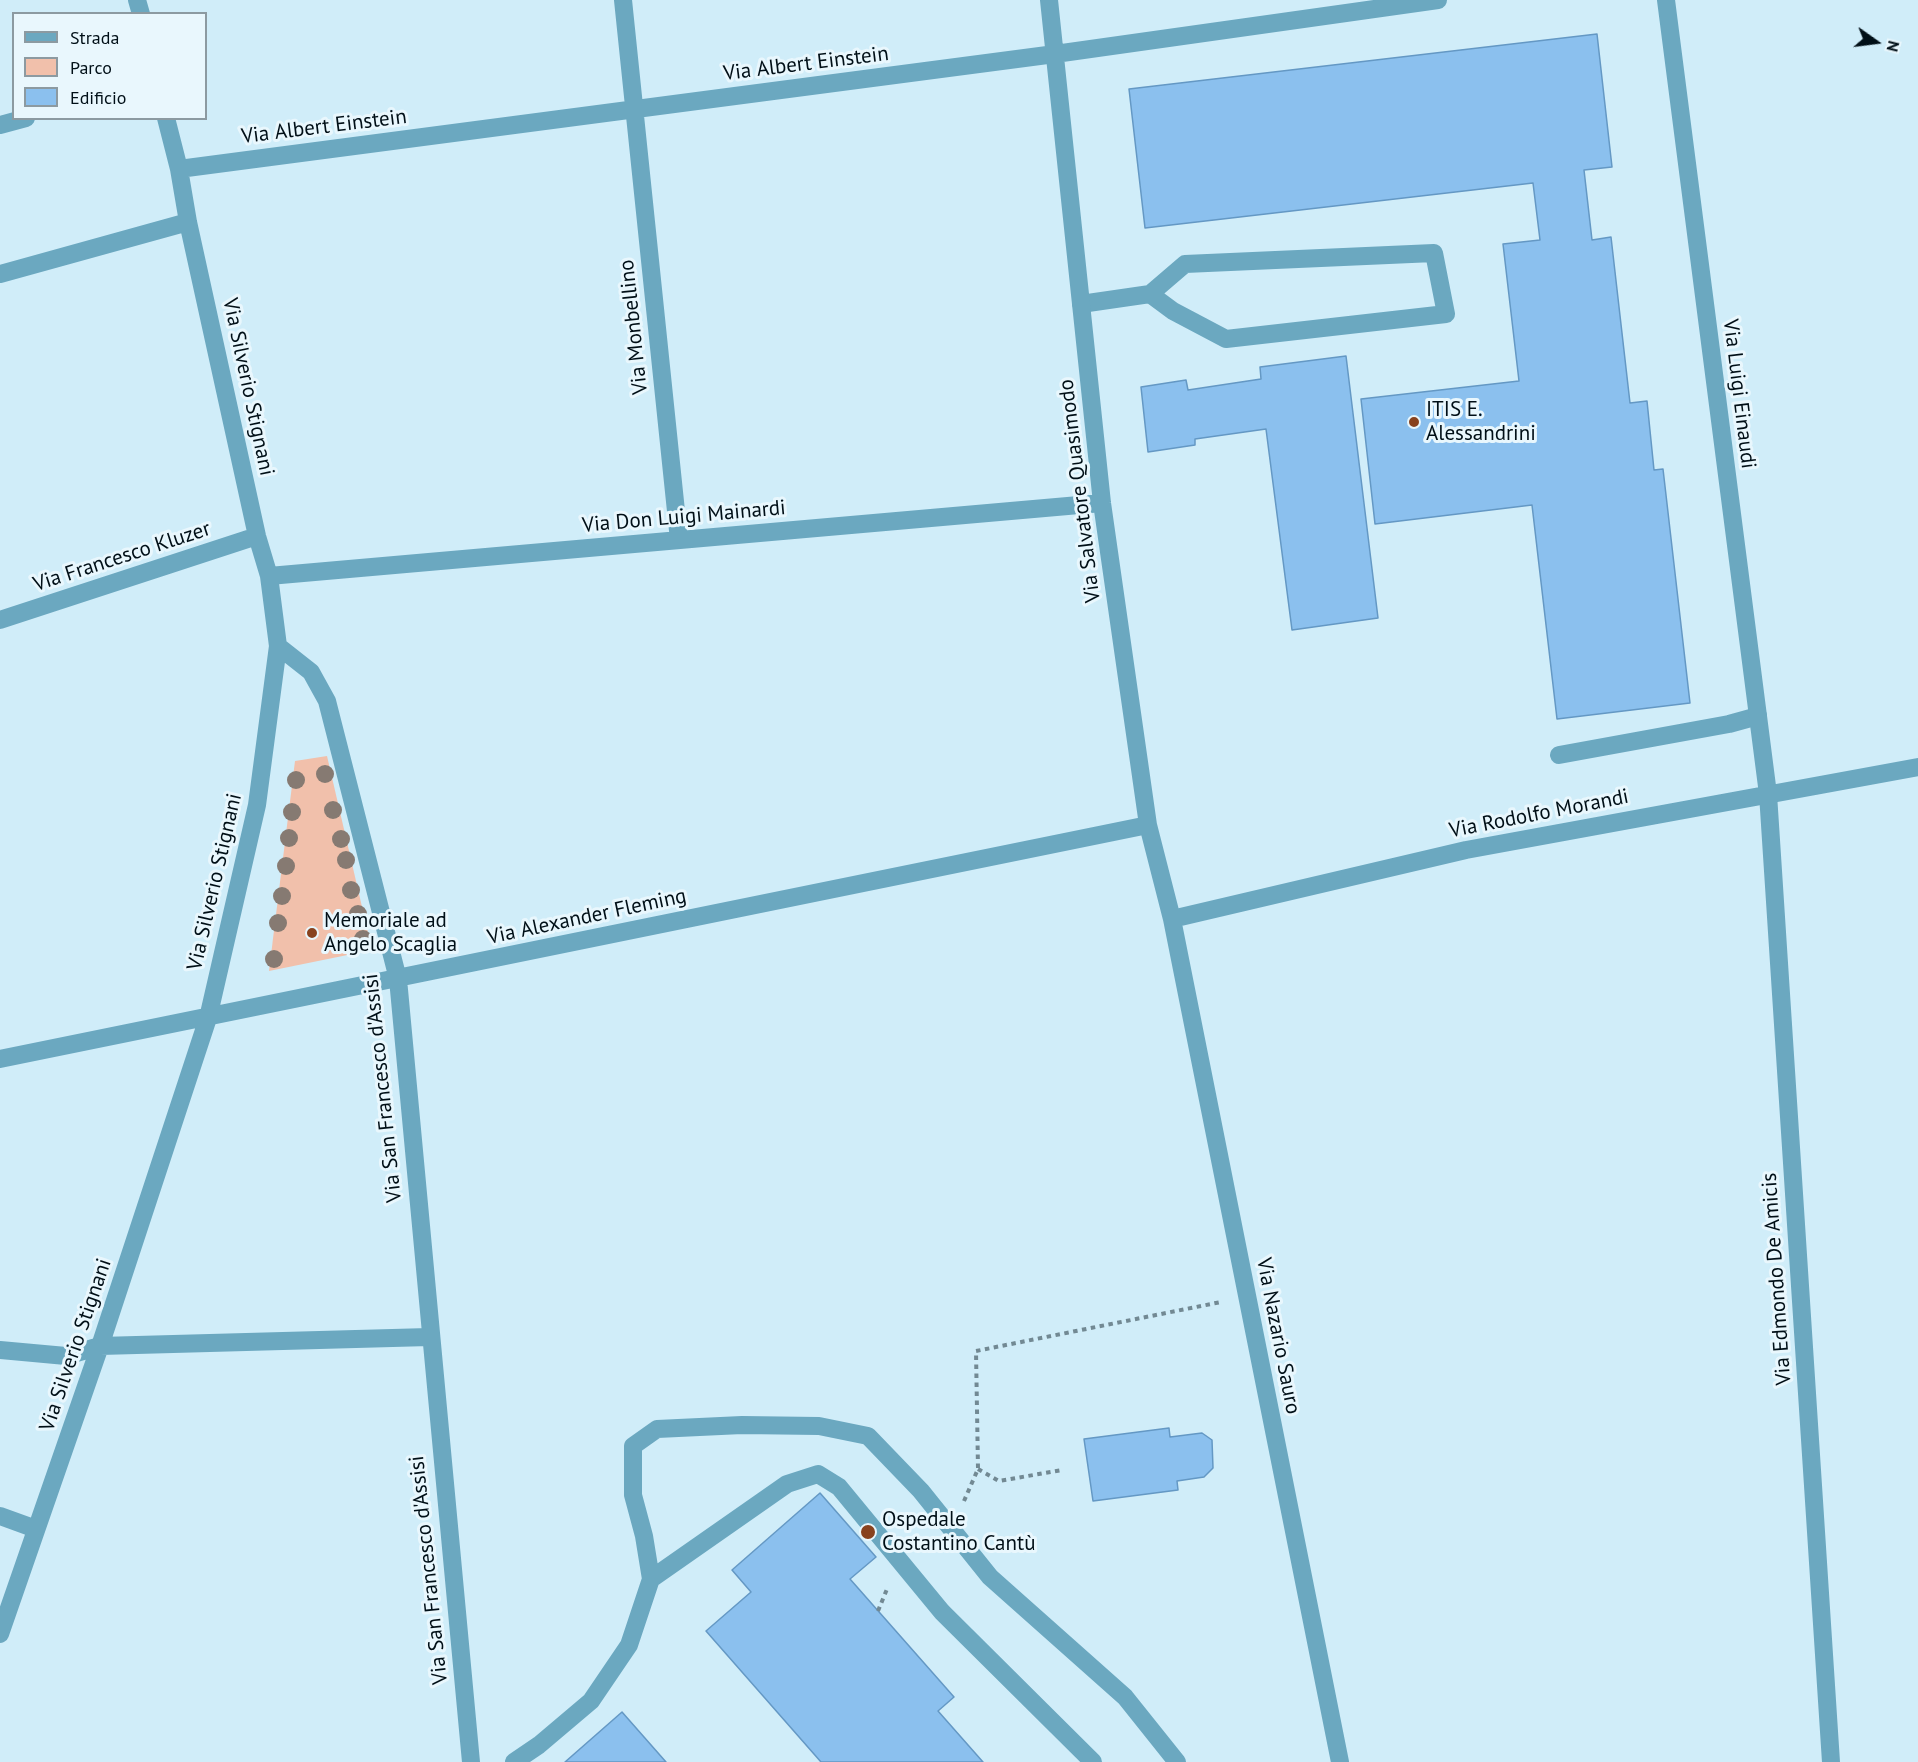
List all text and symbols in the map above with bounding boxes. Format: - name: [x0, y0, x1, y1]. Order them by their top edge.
- legend: [12, 12, 207, 120]
- north arrow: [1846, 12, 1906, 72]
- text: Strada: [70, 26, 119, 49]
- text: N: [1882, 39, 1904, 54]
- street label: Via Albert Einstein: [722, 41, 890, 87]
- text: Parco: [70, 56, 112, 79]
- text: Edificio: [70, 86, 126, 109]
- street label: Via Albert Einstein: [240, 104, 408, 150]
- street label: Via Monbellino: [614, 258, 654, 396]
- street label: Via Silverio Stignani: [217, 296, 279, 478]
- street label: Via Luigi Einaudi: [1717, 318, 1761, 470]
- street label: Via Salvatore Quasimodo: [1054, 378, 1106, 604]
- place label: ITIS E. Alessandrini: [1426, 397, 1536, 447]
- marker: ITIS E. Alessandrini: [1407, 415, 1421, 429]
- street label: Via Don Luigi Mainardi: [581, 496, 787, 538]
- street label: Via Francesco Kluzer: [30, 516, 214, 598]
- street label: Via Rodolfo Morandi: [1447, 784, 1631, 844]
- street label: Via Silverio Stignani: [182, 791, 248, 973]
- street label: Via Alexander Fleming: [485, 884, 689, 950]
- place label: Memoriale ad Angelo Scaglia: [324, 908, 457, 958]
- marker: Memoriale ad Angelo Scaglia: [305, 926, 319, 940]
- street label: Via San Francesco d'Assisi: [358, 972, 408, 1204]
- street label: Via Edmondo De Amicis: [1757, 1172, 1797, 1386]
- street label: Via Silverio Stignani: [35, 1255, 117, 1435]
- street label: Via Nazario Sauro: [1250, 1256, 1306, 1416]
- street label: Via San Francesco d'Assisi: [404, 1454, 454, 1686]
- place label: Ospedale Costantino Cantù: [882, 1507, 1035, 1557]
- marker: Ospedale Costantino Cantù: [859, 1523, 877, 1541]

